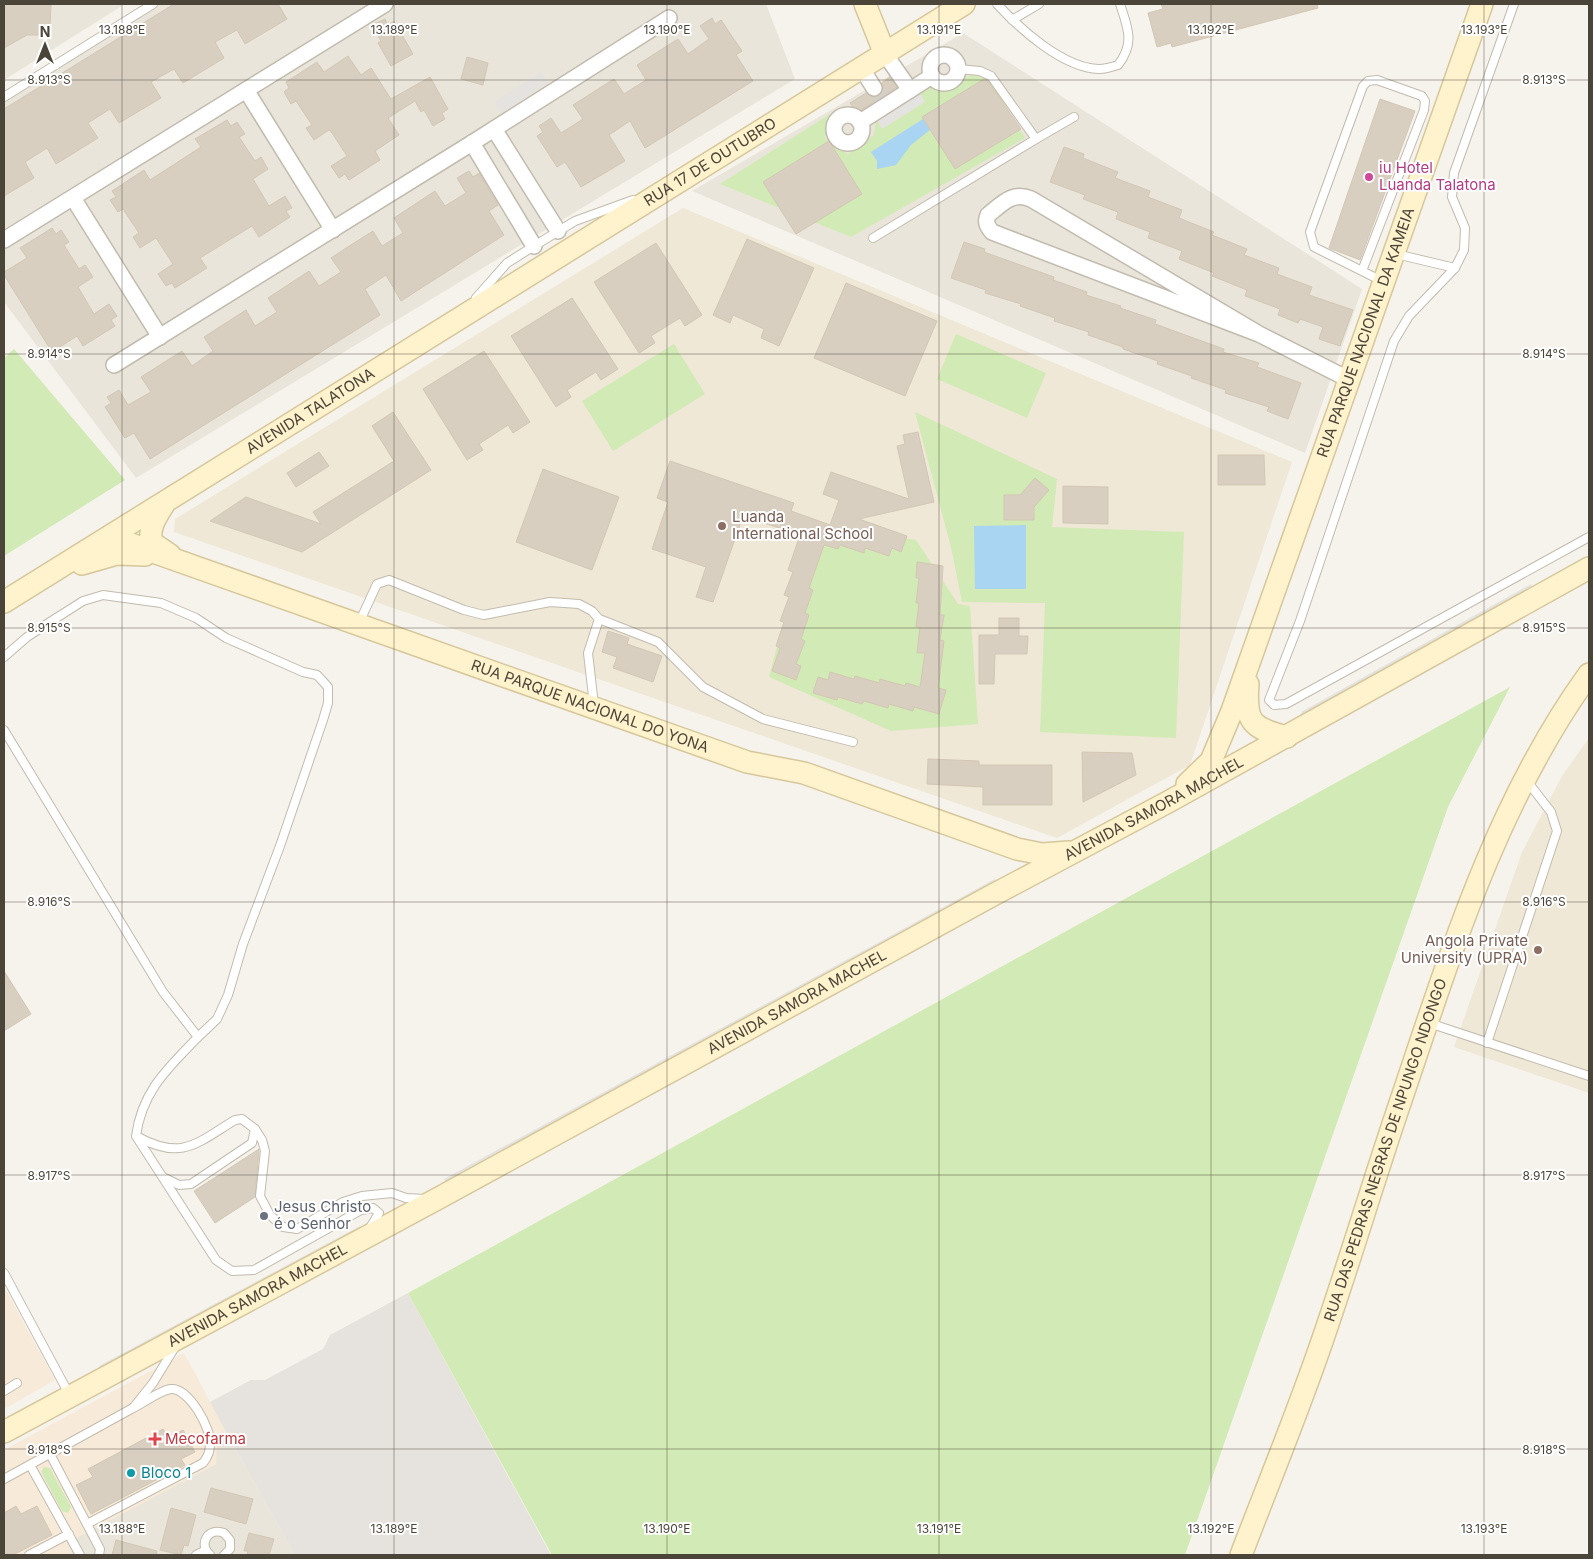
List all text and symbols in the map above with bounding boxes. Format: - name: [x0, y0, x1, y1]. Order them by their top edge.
- north arrow: [20, 20, 70, 70]
- text: 13.188°E: [99, 22, 145, 37]
- text: 13.189°E: [371, 22, 417, 37]
- text: 13.190°E: [643, 22, 691, 37]
- text: 13.191°E: [917, 22, 961, 37]
- text: 13.192°E: [1188, 22, 1234, 37]
- text: 13.193°E: [1461, 22, 1507, 37]
- text: N: [40, 23, 50, 40]
- text: 8.913°S: [27, 72, 71, 87]
- text: 8.913°S: [1522, 72, 1566, 87]
- street label: RUA 17 DE OUTUBRO: [640, 113, 780, 210]
- place label: iu Hotel Luanda Talatona: [1379, 158, 1496, 194]
- marker: iu Hotel Luanda Talatona: [1363, 171, 1375, 183]
- street label: RUA PARQUE NACIONAL DA KAMEIA: [1312, 205, 1418, 460]
- text: 8.914°S: [27, 346, 71, 361]
- text: 8.914°S: [1522, 346, 1566, 361]
- street label: AVENIDA TALATONA: [242, 364, 378, 458]
- place label: Luanda International School: [732, 507, 873, 543]
- marker: Luanda International School: [716, 520, 728, 532]
- text: 8.915°S: [27, 620, 71, 635]
- text: 8.915°S: [1522, 620, 1566, 635]
- street label: RUA PARQUE NACIONAL DO YONA: [469, 655, 712, 757]
- street label: AVENIDA SAMORA MACHEL: [1061, 752, 1247, 864]
- text: 8.916°S: [27, 894, 71, 909]
- text: 8.916°S: [1522, 894, 1566, 909]
- place label: Angola Private University (UPRA): [1401, 931, 1528, 967]
- marker: Angola Private University (UPRA): [1532, 944, 1544, 956]
- street label: AVENIDA SAMORA MACHEL: [704, 945, 890, 1058]
- street label: RUA DAS PEDRAS NEGRAS DE NPUNGO NDONGO: [1319, 976, 1451, 1324]
- text: 8.917°S: [28, 1168, 71, 1183]
- text: 8.917°S: [1523, 1168, 1566, 1183]
- place label: Jesus Christo é o Senhor: [274, 1197, 371, 1233]
- marker: Jesus Christo é o Senhor: [258, 1210, 270, 1222]
- street label: AVENIDA SAMORA MACHEL: [164, 1239, 350, 1351]
- place label: Mecofarma: [165, 1429, 246, 1448]
- marker: Mecofarma: [149, 1433, 161, 1445]
- text: 8.918°S: [27, 1442, 71, 1457]
- text: 8.918°S: [1522, 1442, 1566, 1457]
- place label: Bloco 1: [141, 1463, 191, 1482]
- marker: Bloco 1: [125, 1467, 137, 1479]
- text: 13.188°E: [99, 1521, 145, 1536]
- text: 13.189°E: [371, 1521, 417, 1536]
- text: 13.190°E: [643, 1521, 691, 1536]
- text: 13.191°E: [917, 1521, 961, 1536]
- text: 13.192°E: [1188, 1521, 1234, 1536]
- text: 13.193°E: [1461, 1521, 1507, 1536]

